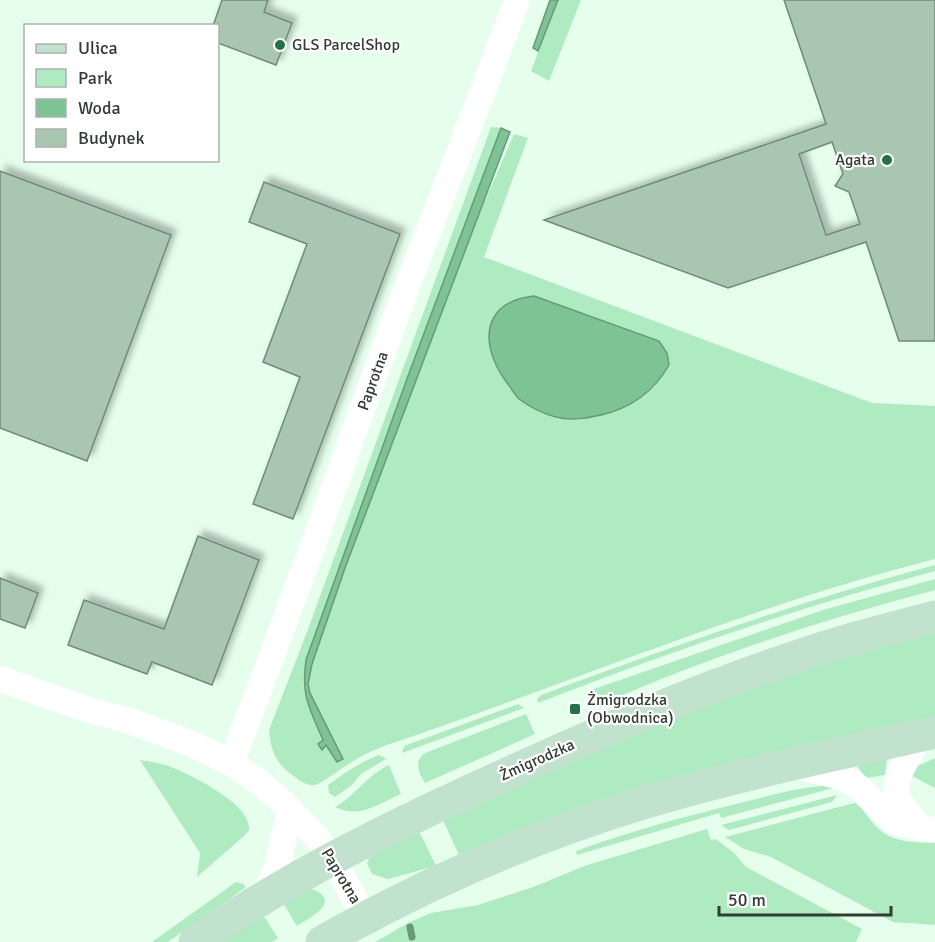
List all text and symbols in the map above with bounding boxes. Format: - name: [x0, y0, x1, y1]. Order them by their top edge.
- legend: [24, 24, 219, 162]
- place label: GLS ParcelShop: [292, 35, 400, 55]
- text: Ulica: [78, 37, 118, 59]
- marker: GLS ParcelShop: [273, 38, 287, 52]
- text: Park: [78, 67, 113, 89]
- text: Woda: [78, 97, 121, 119]
- text: Budynek: [78, 127, 145, 149]
- place label: Agata: [835, 150, 875, 170]
- marker: Agata: [880, 153, 894, 167]
- street label: Paprotna: [353, 349, 393, 413]
- place label: Żmigrodzka (Obwodnica): [587, 690, 673, 728]
- marker: Żmigrodzka (Obwodnica): [568, 702, 582, 716]
- street label: Żmigrodzka: [496, 735, 578, 785]
- street label: Paprotna: [317, 844, 365, 908]
- scale bar: [719, 879, 892, 917]
- text: 50 m: [728, 889, 766, 911]

